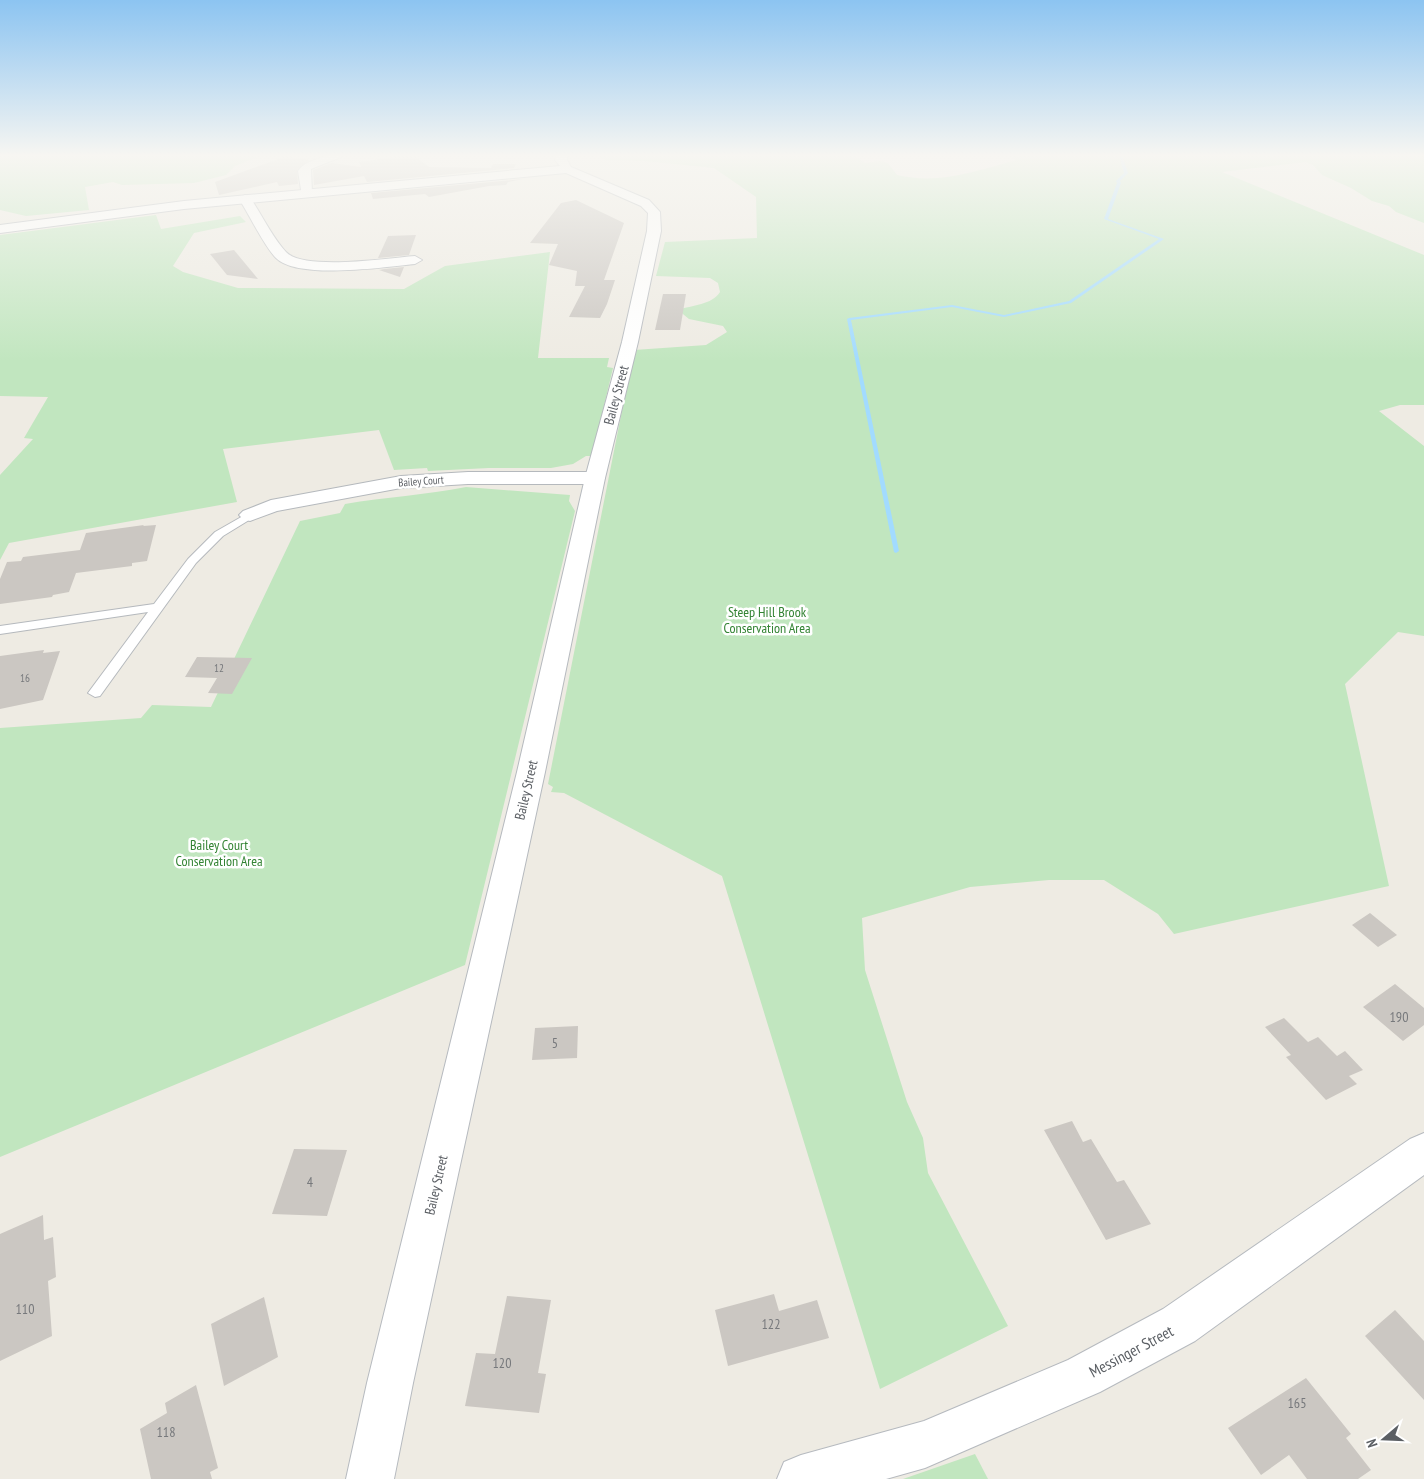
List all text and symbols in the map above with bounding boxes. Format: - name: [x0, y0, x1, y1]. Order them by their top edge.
- street label: Bailey Street: [599, 363, 633, 427]
- street label: Bailey Court: [398, 472, 444, 490]
- park label: Steep Hill Brook Conservation Area: [723, 603, 811, 637]
- house number: 12: [214, 661, 224, 675]
- house number: 16: [20, 671, 30, 685]
- street label: Bailey Street: [510, 758, 542, 822]
- park label: Bailey Court Conservation Area: [175, 836, 263, 870]
- house number: 190: [1390, 1008, 1408, 1026]
- house number: 5: [552, 1034, 558, 1052]
- street label: Bailey Street: [420, 1153, 452, 1217]
- house number: 4: [307, 1173, 314, 1191]
- house number: 110: [16, 1300, 34, 1318]
- house number: 122: [762, 1315, 780, 1333]
- street label: Messinger Street: [1085, 1320, 1177, 1382]
- house number: 120: [493, 1354, 511, 1372]
- house number: 165: [1288, 1394, 1306, 1412]
- north arrow: [1359, 1414, 1409, 1464]
- house number: 118: [157, 1423, 175, 1441]
- text: N: [1362, 1437, 1381, 1450]

